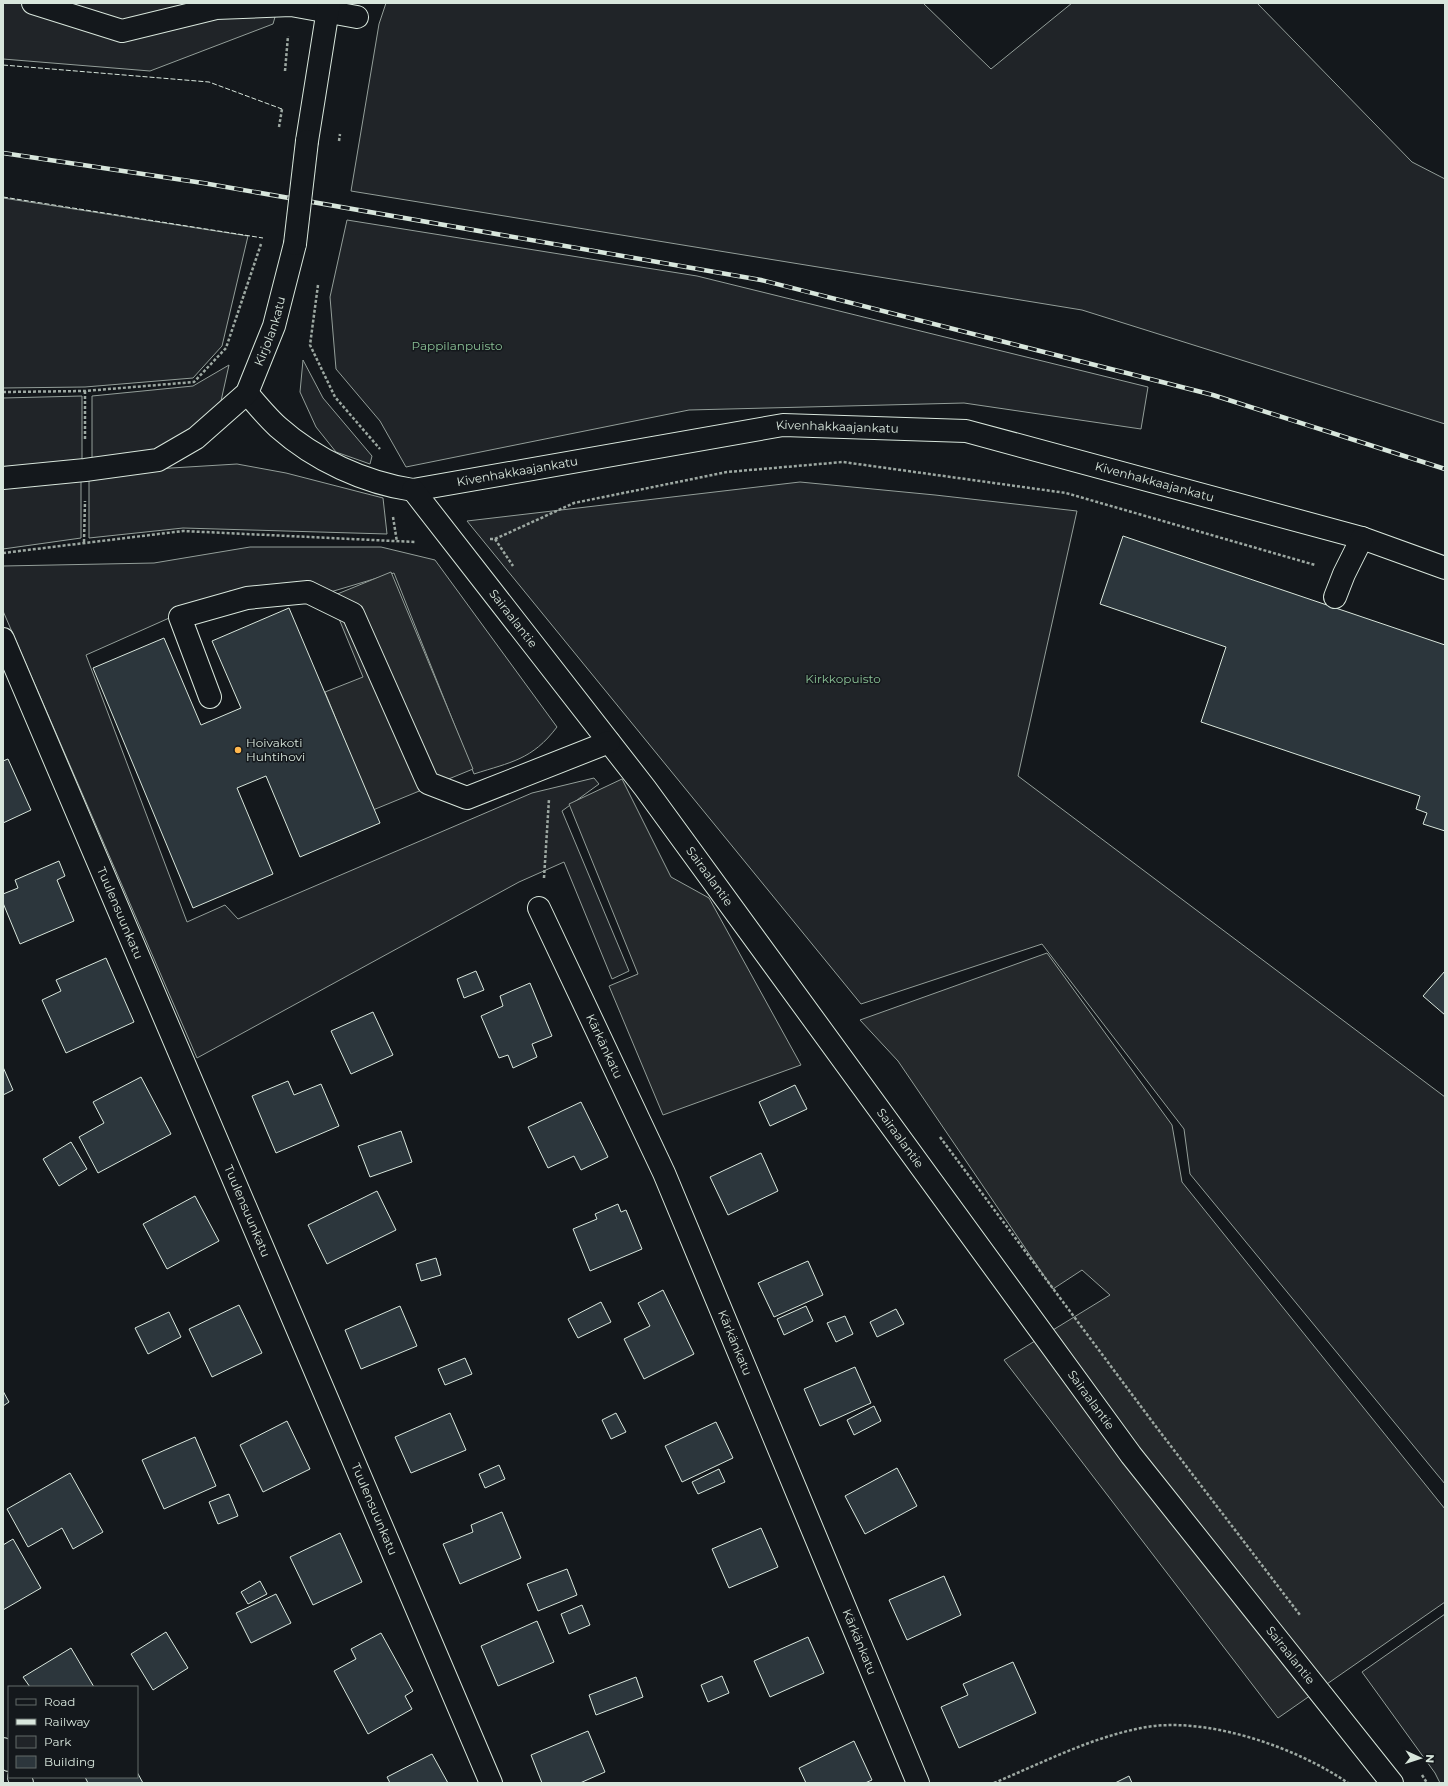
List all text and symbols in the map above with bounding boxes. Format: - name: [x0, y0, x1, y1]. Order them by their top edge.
- street label: Kirjolankatu: [251, 295, 288, 368]
- park label: Pappilanpuisto: [412, 338, 502, 353]
- street label: Kivenhakkaajankatu: [775, 417, 899, 436]
- street label: Kivenhakkaajankatu: [456, 453, 579, 489]
- street label: Kivenhakkaajankatu: [1093, 458, 1216, 505]
- street label: Sairaalantie: [486, 586, 541, 651]
- park label: Kirkkopuisto: [805, 671, 881, 686]
- place label: Hoivakoti Huhtihovi: [246, 735, 305, 764]
- marker: Hoivakoti Huhtihovi: [233, 745, 243, 755]
- street label: Sairaalantie: [683, 843, 736, 909]
- street label: Tuulensuunkatu: [94, 865, 147, 961]
- street label: Kärkänkatu: [583, 1011, 626, 1081]
- street label: Sairaalantie: [874, 1105, 927, 1171]
- street label: Tuulensuunkatu: [221, 1163, 274, 1259]
- street label: Kärkänkatu: [715, 1308, 755, 1378]
- street label: Sairaalantie: [1065, 1367, 1118, 1433]
- street label: Tuulensuunkatu: [348, 1461, 401, 1557]
- street label: Kärkänkatu: [839, 1607, 880, 1677]
- street label: Sairaalantie: [1263, 1623, 1319, 1687]
- legend: [8, 1686, 138, 1778]
- text: Road: [44, 1694, 75, 1709]
- text: Railway: [44, 1714, 90, 1729]
- text: Park: [44, 1734, 72, 1749]
- north arrow: [1400, 1738, 1440, 1778]
- text: Building: [44, 1754, 95, 1769]
- text: N: [1423, 1754, 1437, 1763]

